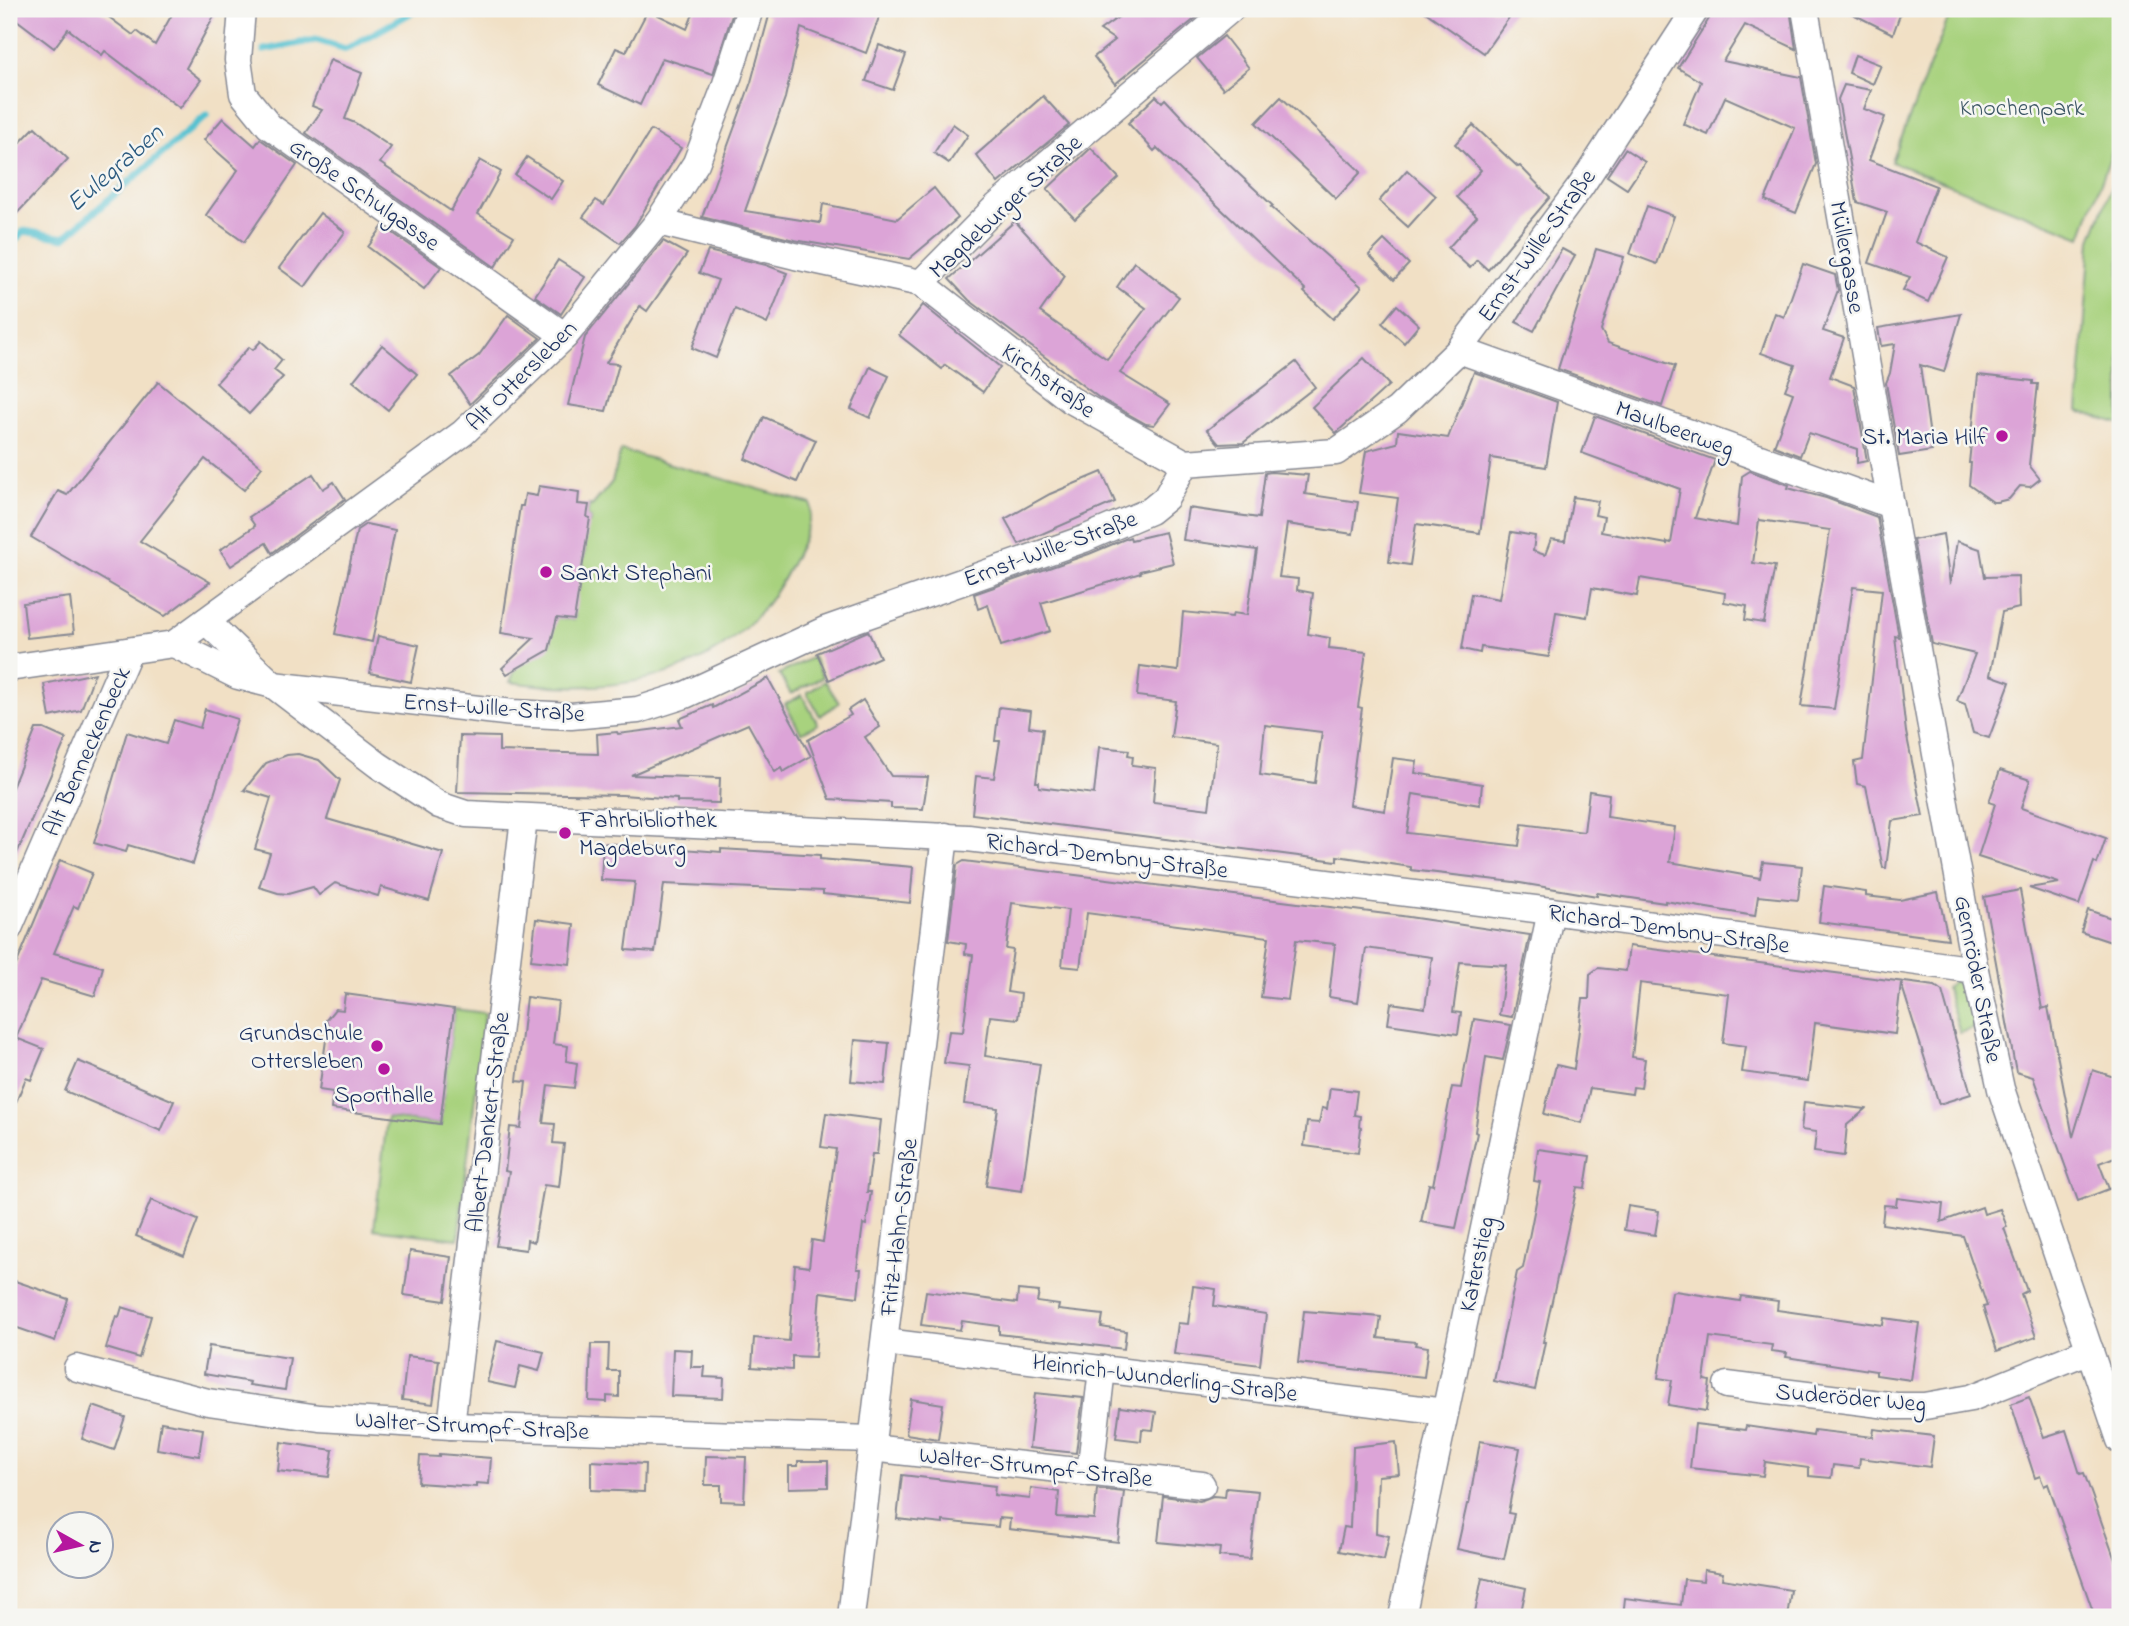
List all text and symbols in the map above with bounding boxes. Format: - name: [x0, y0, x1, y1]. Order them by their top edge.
- park label: Knochenpark: [1960, 92, 2085, 127]
- water label: Eulegraben: [59, 115, 174, 222]
- street label: Magdeburger Straße: [922, 127, 1091, 288]
- street label: Große Schulgasse: [281, 131, 447, 261]
- street label: Ernst-Wille-Straße: [1470, 162, 1606, 330]
- street label: Müllergasse: [1818, 199, 1873, 317]
- street label: Alt Ottersleben: [459, 313, 586, 440]
- street label: Kirchstraße: [993, 336, 1102, 428]
- street label: Maulbeerweg: [1610, 393, 1738, 468]
- place label: St. Maria Hilf: [1862, 421, 1989, 456]
- marker: St. Maria Hilf: [1994, 428, 2010, 444]
- street label: Ernst-Wille-Straße: [959, 503, 1143, 598]
- place label: Sankt Stephani: [560, 557, 712, 592]
- marker: Sankt Stephani: [538, 564, 554, 580]
- street label: Alt Benneckenbeck: [35, 661, 142, 843]
- street label: Ernst-Wille-Straße: [402, 686, 586, 733]
- place label: Fahrbibliothek Magdeburg: [578, 804, 717, 867]
- marker: Fahrbibliothek Magdeburg: [557, 825, 573, 841]
- street label: Richard-Dembny-Straße: [984, 825, 1230, 891]
- street label: Gernröder Straße: [1943, 893, 2010, 1066]
- street label: Richard-Dembny-Straße: [1545, 896, 1792, 966]
- street label: Albert-Dankert-Straße: [459, 1010, 520, 1235]
- place label: Grundschule Ottersleben: [239, 1017, 363, 1080]
- marker: Grundschule Ottersleben: [369, 1038, 385, 1054]
- marker: Sporthalle: [376, 1061, 392, 1077]
- place label: Sporthalle: [334, 1079, 434, 1114]
- street label: Fritz-Hahn-Straße: [872, 1136, 929, 1319]
- street label: Katerstieg: [1451, 1213, 1506, 1316]
- street label: Heinrich-Wunderling-Straße: [1030, 1346, 1299, 1413]
- street label: Suderöder Weg: [1774, 1375, 1928, 1424]
- street label: Walter-Strumpf-Straße: [354, 1404, 590, 1451]
- street label: Walter-Strumpf-Straße: [917, 1439, 1154, 1498]
- north arrow: [46, 1510, 116, 1580]
- text: N: [80, 1539, 109, 1555]

